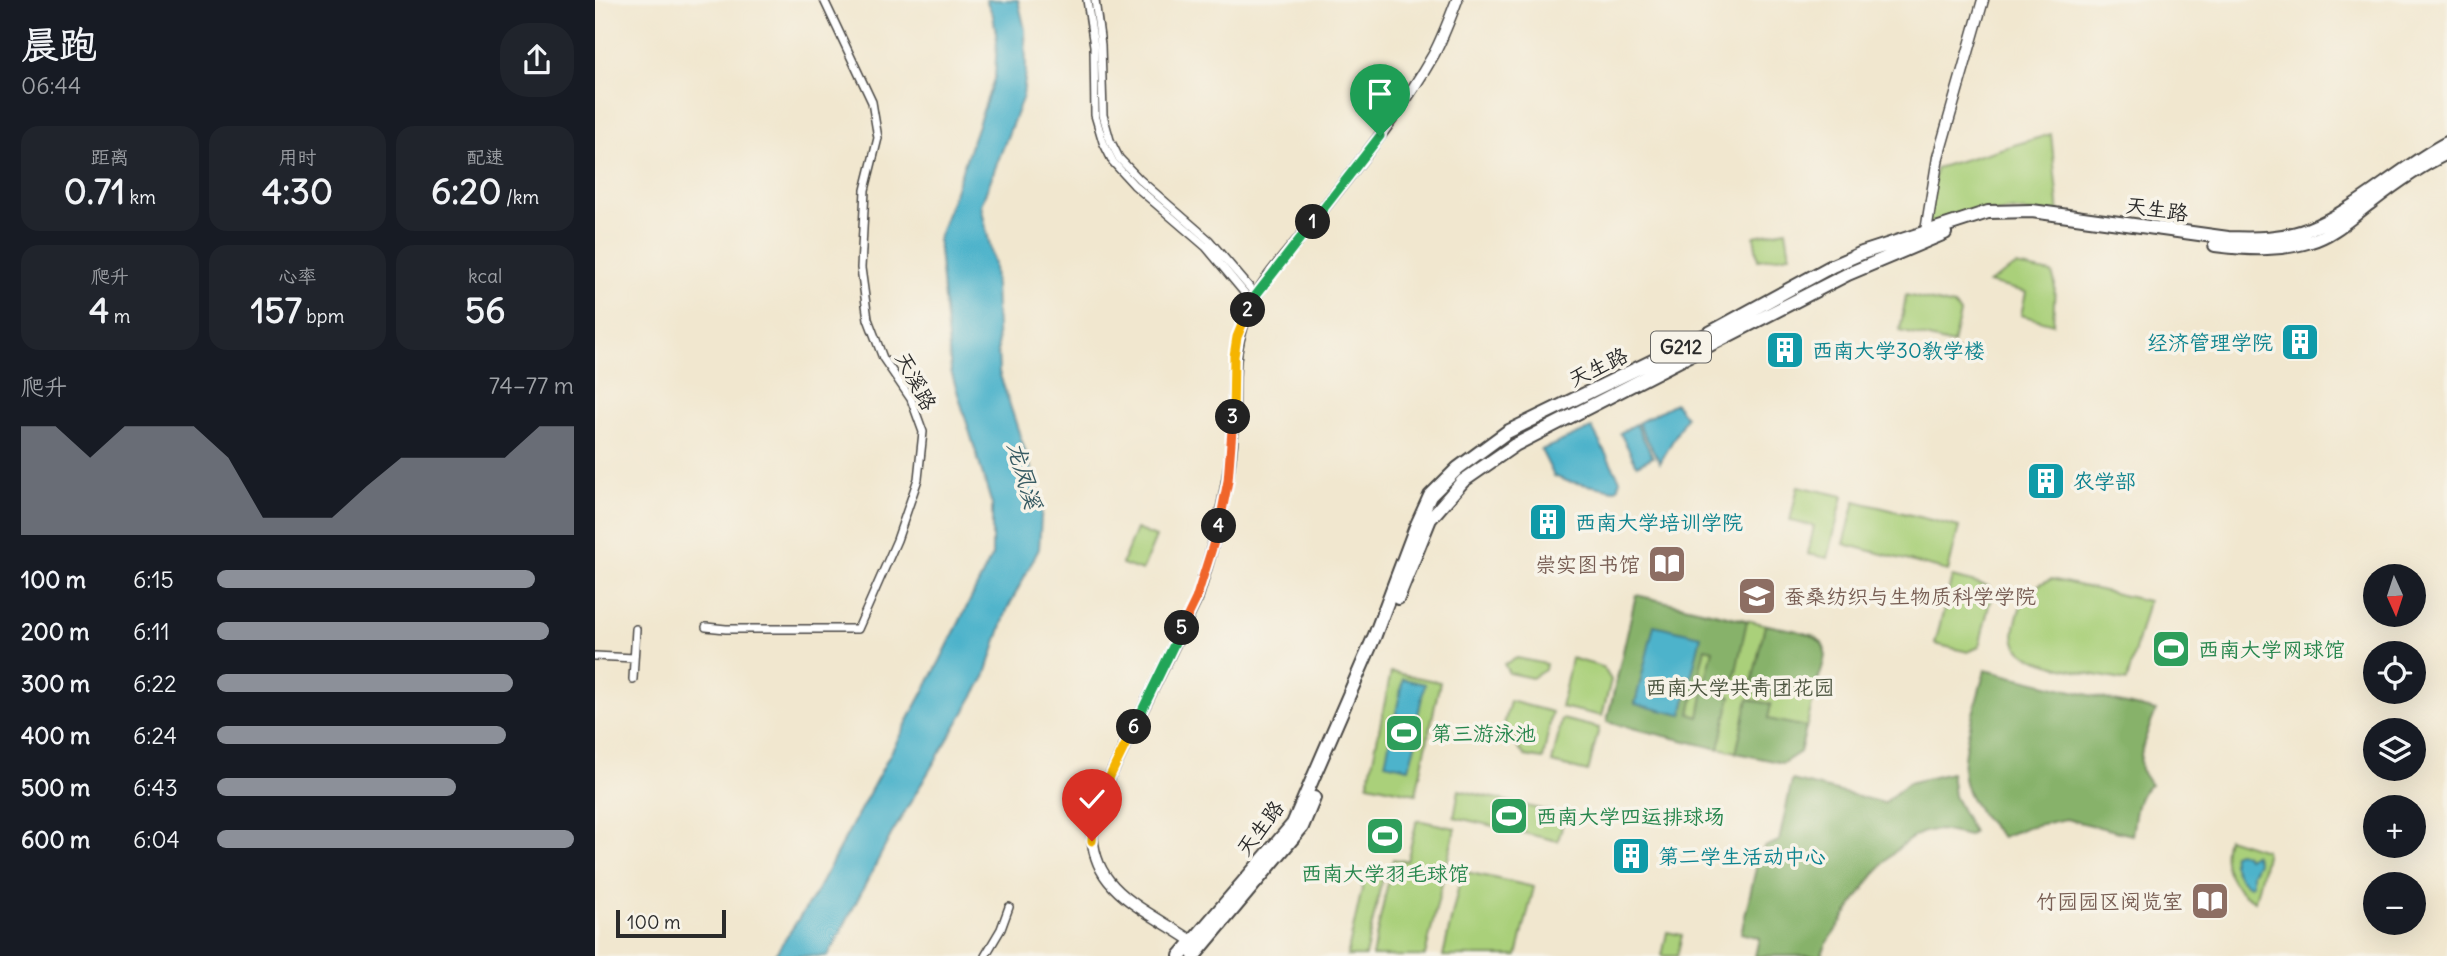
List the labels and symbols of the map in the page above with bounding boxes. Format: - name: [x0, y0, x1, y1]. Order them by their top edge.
- pin: [1350, 64, 1410, 136]
- street label: 天生路: [2124, 191, 2190, 227]
- pin: 1: [1295, 204, 1331, 240]
- pin: 2: [1231, 292, 1265, 328]
- building icon: 经济管理学院: [2279, 321, 2321, 363]
- building icon: 西南大学30教学楼: [1764, 329, 1806, 371]
- place label: 经济管理学院: [2147, 329, 2273, 356]
- road number: G212: [1651, 332, 1711, 362]
- place label: 西南大学30教学楼: [1812, 337, 1985, 364]
- street label: 天生路: [1564, 341, 1632, 393]
- street label: 天溪路: [889, 347, 943, 415]
- pin: 3: [1215, 400, 1251, 434]
- water label: 龙凤溪: [1002, 438, 1049, 514]
- building icon: 农学部: [2025, 460, 2067, 502]
- place label: 农学部: [2073, 468, 2136, 495]
- building icon: 西南大学培训学院: [1527, 501, 1569, 543]
- pin: 4: [1201, 508, 1237, 544]
- place label: 西南大学培训学院: [1575, 509, 1743, 536]
- library icon: 崇实图书馆: [1646, 543, 1688, 585]
- place label: 崇实图书馆: [1535, 551, 1640, 578]
- north arrow: [2363, 564, 2425, 626]
- school or university icon: 蚕桑纺织与生物质科学学院: [1736, 575, 1778, 617]
- place label: 蚕桑纺织与生物质科学学院: [1784, 583, 2036, 610]
- pin: 5: [1165, 610, 1199, 646]
- sports icon: 西南大学网球馆: [2150, 628, 2192, 670]
- place label: 西南大学网球馆: [2198, 636, 2345, 663]
- park label: 西南大学共青团花园: [1646, 674, 1835, 701]
- pin: 6: [1117, 710, 1151, 744]
- sports icon: 第三游泳池: [1383, 712, 1425, 754]
- place label: 第三游泳池: [1431, 720, 1536, 747]
- pin: [1062, 769, 1122, 841]
- street label: 天生路: [1230, 795, 1290, 861]
- sports icon: 西南大学四运排球场: [1488, 795, 1530, 837]
- place label: 西南大学四运排球场: [1536, 803, 1725, 830]
- sports icon: 西南大学羽毛球馆: [1364, 815, 1406, 857]
- building icon: 第二学生活动中心: [1610, 835, 1652, 877]
- place label: 第二学生活动中心: [1658, 843, 1826, 870]
- place label: 西南大学羽毛球馆: [1301, 860, 1469, 887]
- library icon: 竹园园区阅览室: [2189, 880, 2231, 922]
- place label: 竹园园区阅览室: [2036, 888, 2183, 915]
- scale bar: [616, 907, 726, 939]

